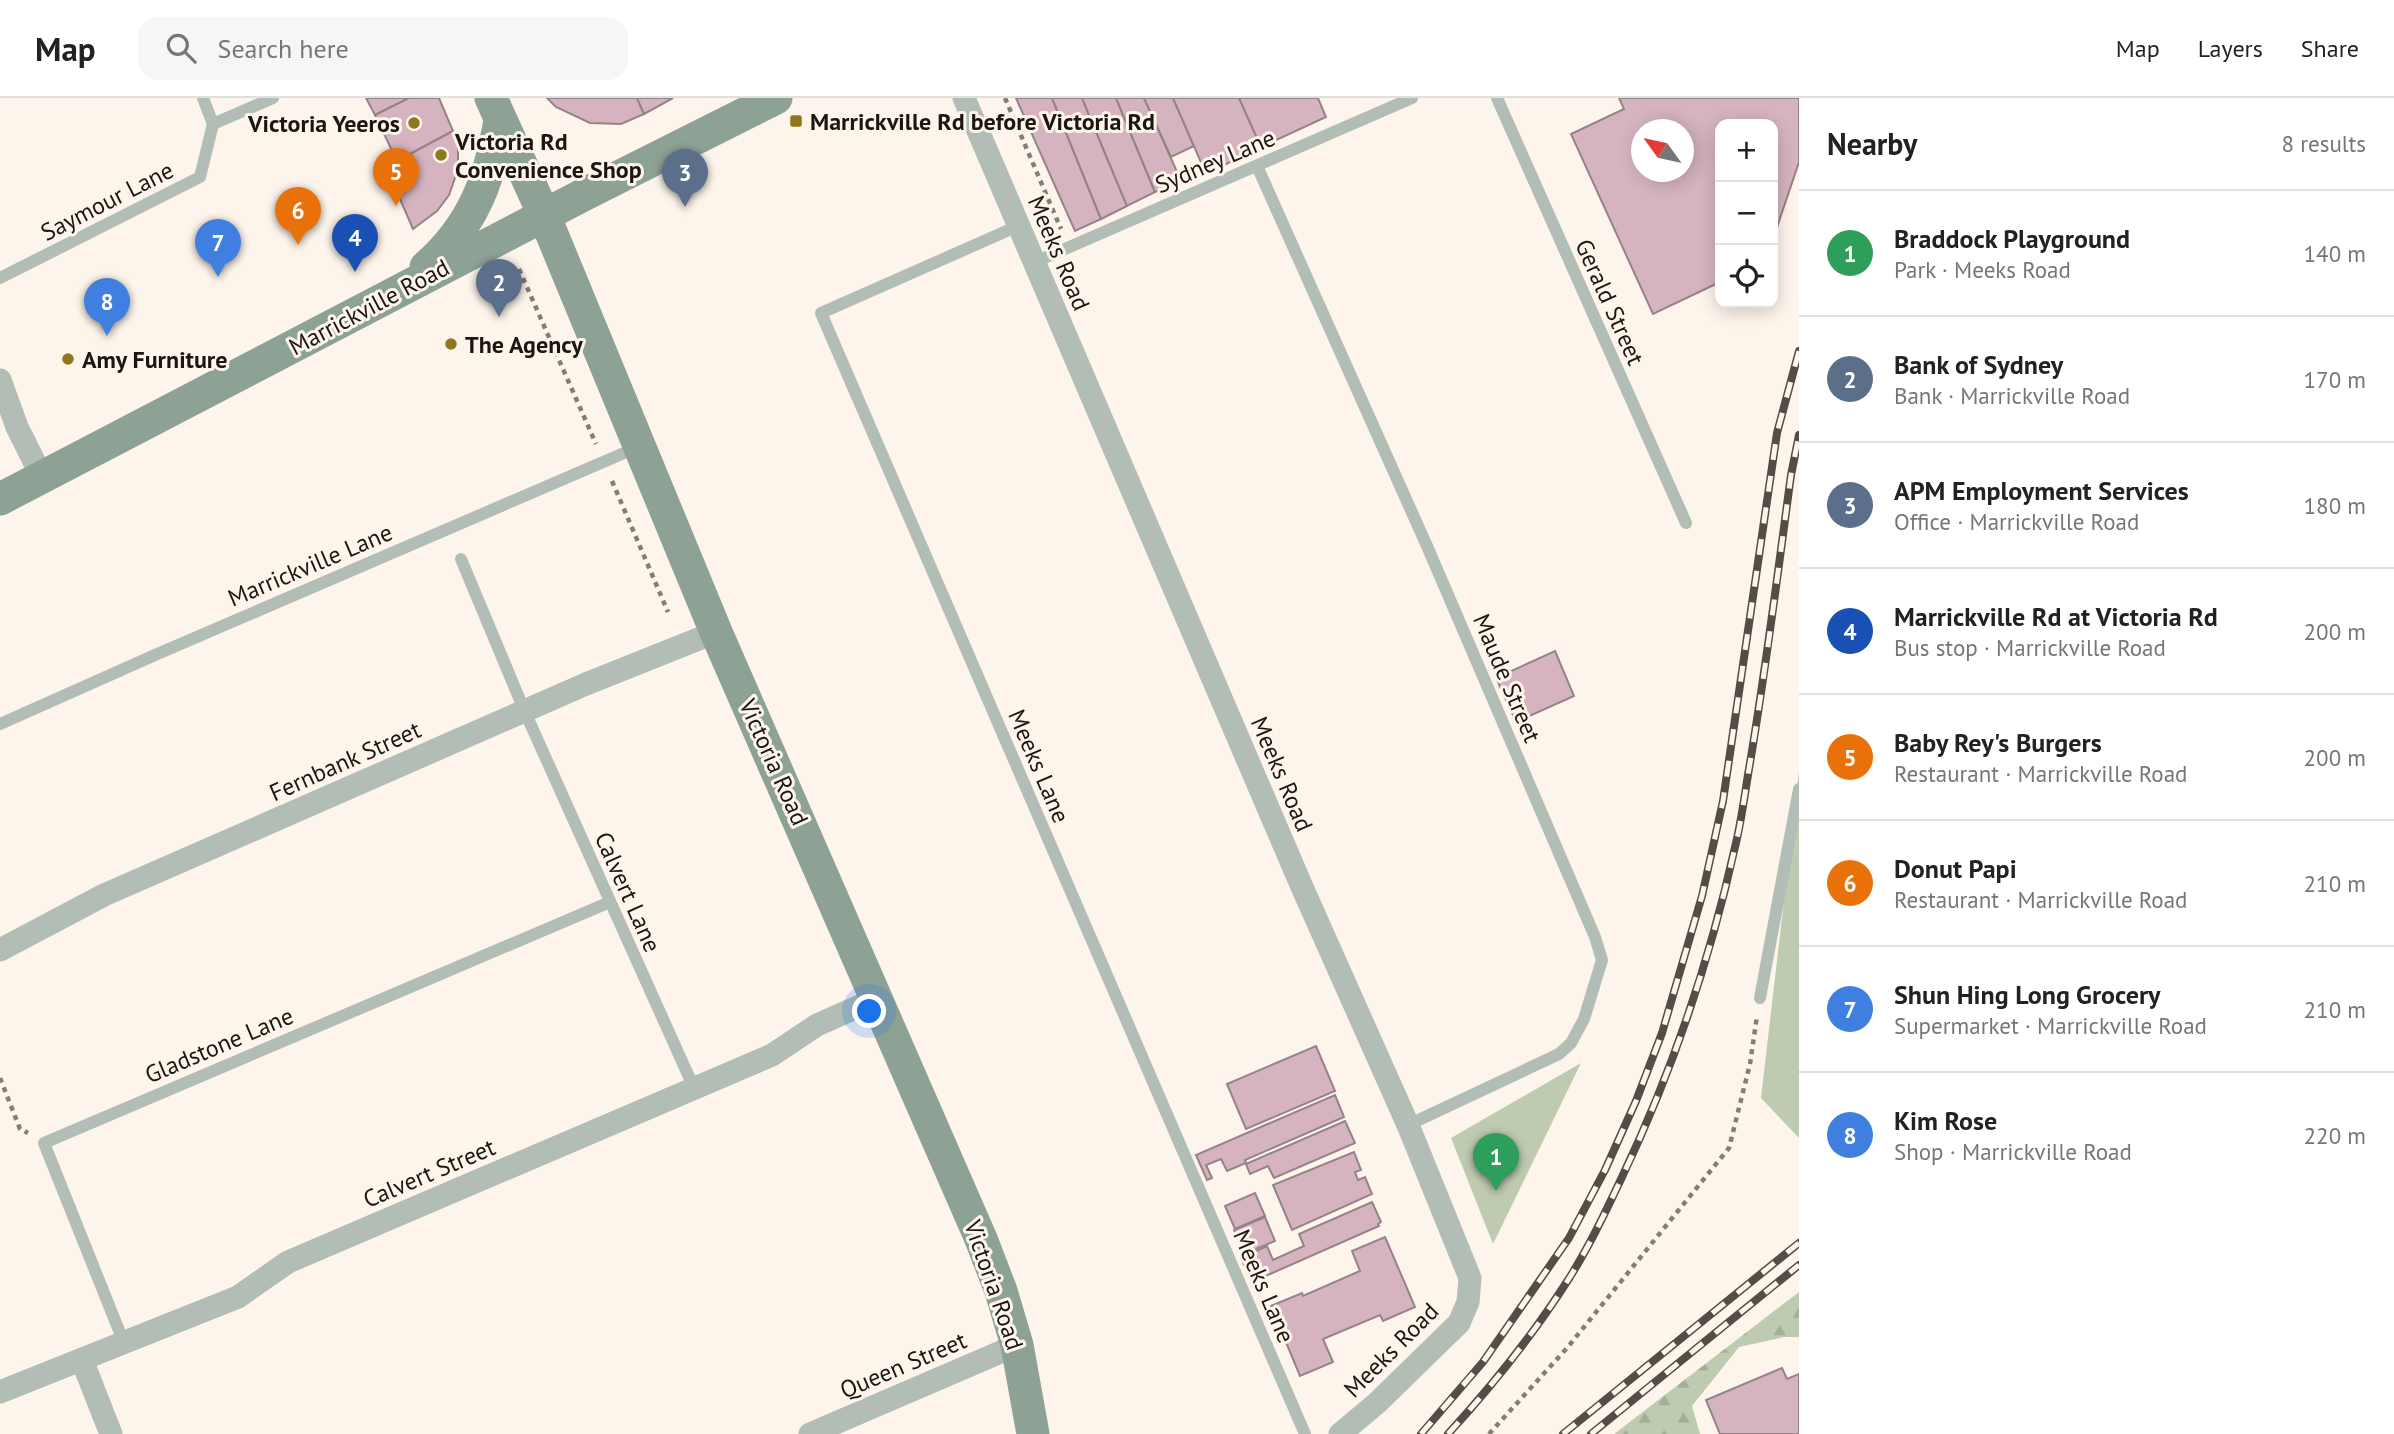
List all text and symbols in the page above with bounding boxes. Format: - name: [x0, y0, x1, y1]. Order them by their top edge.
- search box: [138, 17, 628, 80]
- text: Map: [35, 27, 96, 70]
- icon: search: [162, 29, 200, 67]
- text: Search here: [218, 32, 349, 65]
- text: Map: [2116, 33, 2160, 64]
- text: Layers: [2198, 33, 2263, 64]
- text: Share: [2301, 33, 2359, 64]
- place label: Marrickville Rd before Victoria Rd: [810, 106, 1155, 137]
- place label: Victoria Yeeros: [247, 108, 400, 139]
- marker: Marrickville Rd before Victoria Rd: [788, 113, 804, 129]
- marker: Victoria Yeeros: [406, 115, 422, 131]
- north arrow: [1631, 119, 1694, 182]
- map controls: [1715, 119, 1778, 308]
- button: +: [1715, 119, 1778, 182]
- street label: Sydney Lane: [1150, 122, 1280, 200]
- text: Nearby: [1827, 124, 1917, 163]
- place label: Victoria Rd Convenience Shop: [454, 126, 642, 185]
- text: 8 results: [2282, 129, 2366, 158]
- marker: Victoria Rd Convenience Shop: [433, 147, 449, 163]
- pin: 5: [373, 148, 419, 206]
- pin: 3: [662, 149, 708, 207]
- street label: Saymour Lane: [35, 154, 179, 248]
- button: −: [1715, 182, 1778, 245]
- pin: 6: [275, 187, 321, 245]
- street label: Meeks Road: [1021, 191, 1097, 315]
- pin: 4: [332, 214, 378, 272]
- pin: 7: [195, 219, 241, 277]
- text: Braddock Playground: [1894, 222, 2130, 255]
- street label: Gerald Street: [1568, 234, 1652, 370]
- text: 1: [1843, 239, 1857, 268]
- text: 140 m: [2304, 239, 2366, 268]
- button: locate: [1715, 245, 1778, 308]
- street label: Marrickville Road: [283, 252, 455, 362]
- text: Park · Meeks Road: [1894, 255, 2071, 284]
- pin: 2: [476, 259, 522, 317]
- pin: 8: [84, 278, 130, 336]
- place label: The Agency: [465, 329, 583, 360]
- marker: The Agency: [443, 336, 459, 352]
- place label: Amy Furniture: [82, 344, 228, 375]
- text: Bank of Sydney: [1894, 348, 2063, 381]
- marker: Amy Furniture: [60, 351, 76, 367]
- text: 2: [1843, 365, 1857, 394]
- text: 170 m: [2304, 365, 2366, 394]
- text: Bank · Marrickville Road: [1894, 381, 2130, 410]
- text: APM Employment Services: [1894, 474, 2189, 507]
- text: 3: [1843, 491, 1857, 520]
- text: 180 m: [2304, 491, 2366, 520]
- text: Office · Marrickville Road: [1894, 507, 2139, 536]
- street label: Marrickville Lane: [223, 516, 397, 614]
- text: Marrickville Rd at Victoria Rd: [1894, 600, 2218, 633]
- street label: Maude Street: [1466, 609, 1548, 747]
- text: 4: [1843, 617, 1857, 646]
- text: 200 m: [2304, 617, 2366, 646]
- text: Bus stop · Marrickville Road: [1894, 633, 2166, 662]
- street label: Victoria Road: [732, 693, 816, 830]
- street label: Meeks Lane: [1001, 705, 1077, 827]
- street label: Meeks Road: [1244, 712, 1320, 836]
- street label: Fernbank Street: [265, 714, 425, 808]
- text: Baby Rey's Burgers: [1894, 726, 2102, 759]
- text: 5: [1843, 743, 1857, 772]
- text: 200 m: [2304, 743, 2366, 772]
- text: Restaurant · Marrickville Road: [1894, 759, 2187, 788]
- street label: Calvert Lane: [588, 827, 668, 957]
- text: Donut Papi: [1894, 852, 2017, 885]
- text: 6: [1843, 869, 1857, 898]
- text: 210 m: [2304, 869, 2366, 898]
- text: Restaurant · Marrickville Road: [1894, 885, 2187, 914]
- text: Shun Hing Long Grocery: [1894, 978, 2161, 1011]
- your location: [852, 994, 886, 1028]
- text: 7: [1843, 995, 1857, 1024]
- text: 210 m: [2304, 995, 2366, 1024]
- street label: Gladstone Lane: [140, 1000, 298, 1090]
- text: Supermarket · Marrickville Road: [1894, 1011, 2207, 1040]
- text: Kim Rose: [1894, 1104, 1997, 1137]
- text: 8: [1843, 1121, 1857, 1150]
- text: 220 m: [2304, 1121, 2366, 1150]
- street label: Calvert Street: [358, 1131, 500, 1215]
- pin: 1: [1473, 1133, 1519, 1191]
- text: Shop · Marrickville Road: [1894, 1137, 2132, 1166]
- street label: Victoria Road: [957, 1215, 1031, 1354]
- street label: Meeks Lane: [1226, 1225, 1302, 1347]
- street label: Meeks Road: [1337, 1296, 1445, 1404]
- street label: Queen Street: [835, 1324, 971, 1406]

